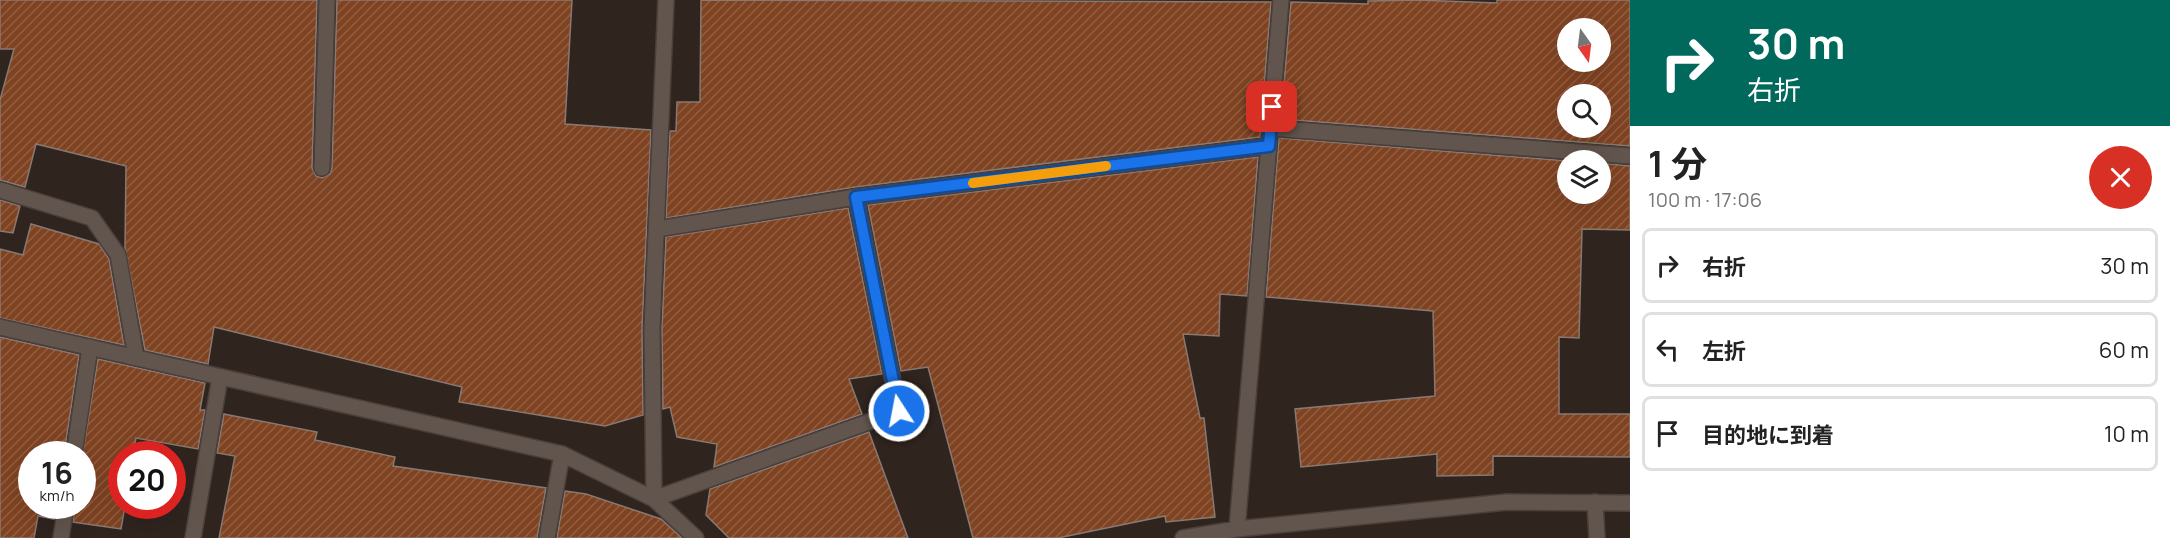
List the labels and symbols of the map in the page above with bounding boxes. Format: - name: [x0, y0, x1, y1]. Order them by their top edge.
- north arrow: [1557, 18, 1611, 72]
- pin: [1246, 81, 1297, 132]
- position arrow: [867, 379, 931, 443]
- speed limit sign: 20: [108, 441, 186, 519]

